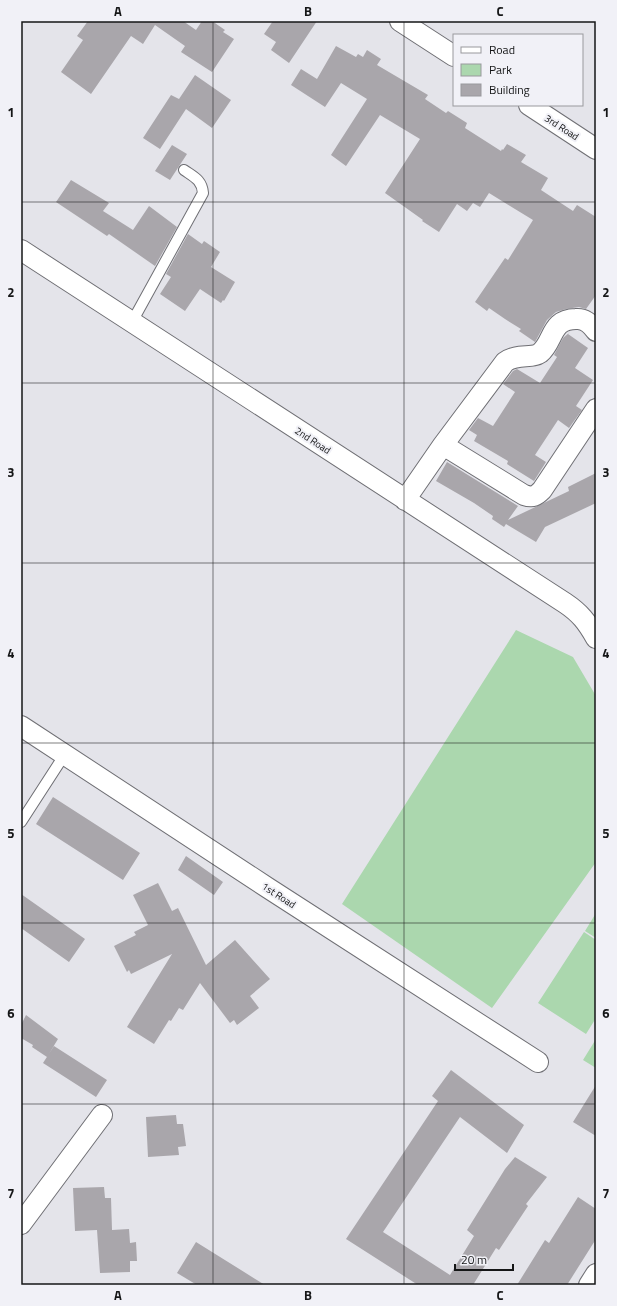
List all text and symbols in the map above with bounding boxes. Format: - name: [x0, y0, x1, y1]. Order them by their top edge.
- text: A: [114, 1, 122, 21]
- text: B: [304, 1, 312, 21]
- text: C: [496, 1, 504, 21]
- legend: [453, 34, 583, 106]
- text: Road: [489, 40, 515, 59]
- text: Park: [489, 60, 512, 79]
- text: Building: [489, 80, 530, 99]
- text: 1: [7, 102, 15, 122]
- text: 1: [602, 102, 610, 122]
- street label: 3rd Road: [542, 111, 582, 144]
- text: 2: [7, 282, 15, 302]
- text: 2: [602, 282, 610, 302]
- street label: 2nd Road: [292, 423, 334, 458]
- text: 3: [7, 462, 15, 482]
- text: 3: [602, 462, 610, 482]
- text: 4: [7, 643, 15, 663]
- text: 4: [602, 643, 610, 663]
- text: 5: [7, 823, 15, 843]
- text: 5: [602, 823, 610, 843]
- street label: 1st Road: [259, 879, 299, 912]
- text: 6: [7, 1003, 15, 1023]
- text: 6: [602, 1003, 610, 1023]
- text: 7: [7, 1183, 15, 1203]
- text: 7: [602, 1183, 610, 1203]
- scale bar: [455, 1246, 513, 1272]
- text: 20 m: [461, 1250, 487, 1269]
- text: A: [114, 1285, 122, 1305]
- text: B: [304, 1285, 312, 1305]
- text: C: [496, 1285, 504, 1305]

